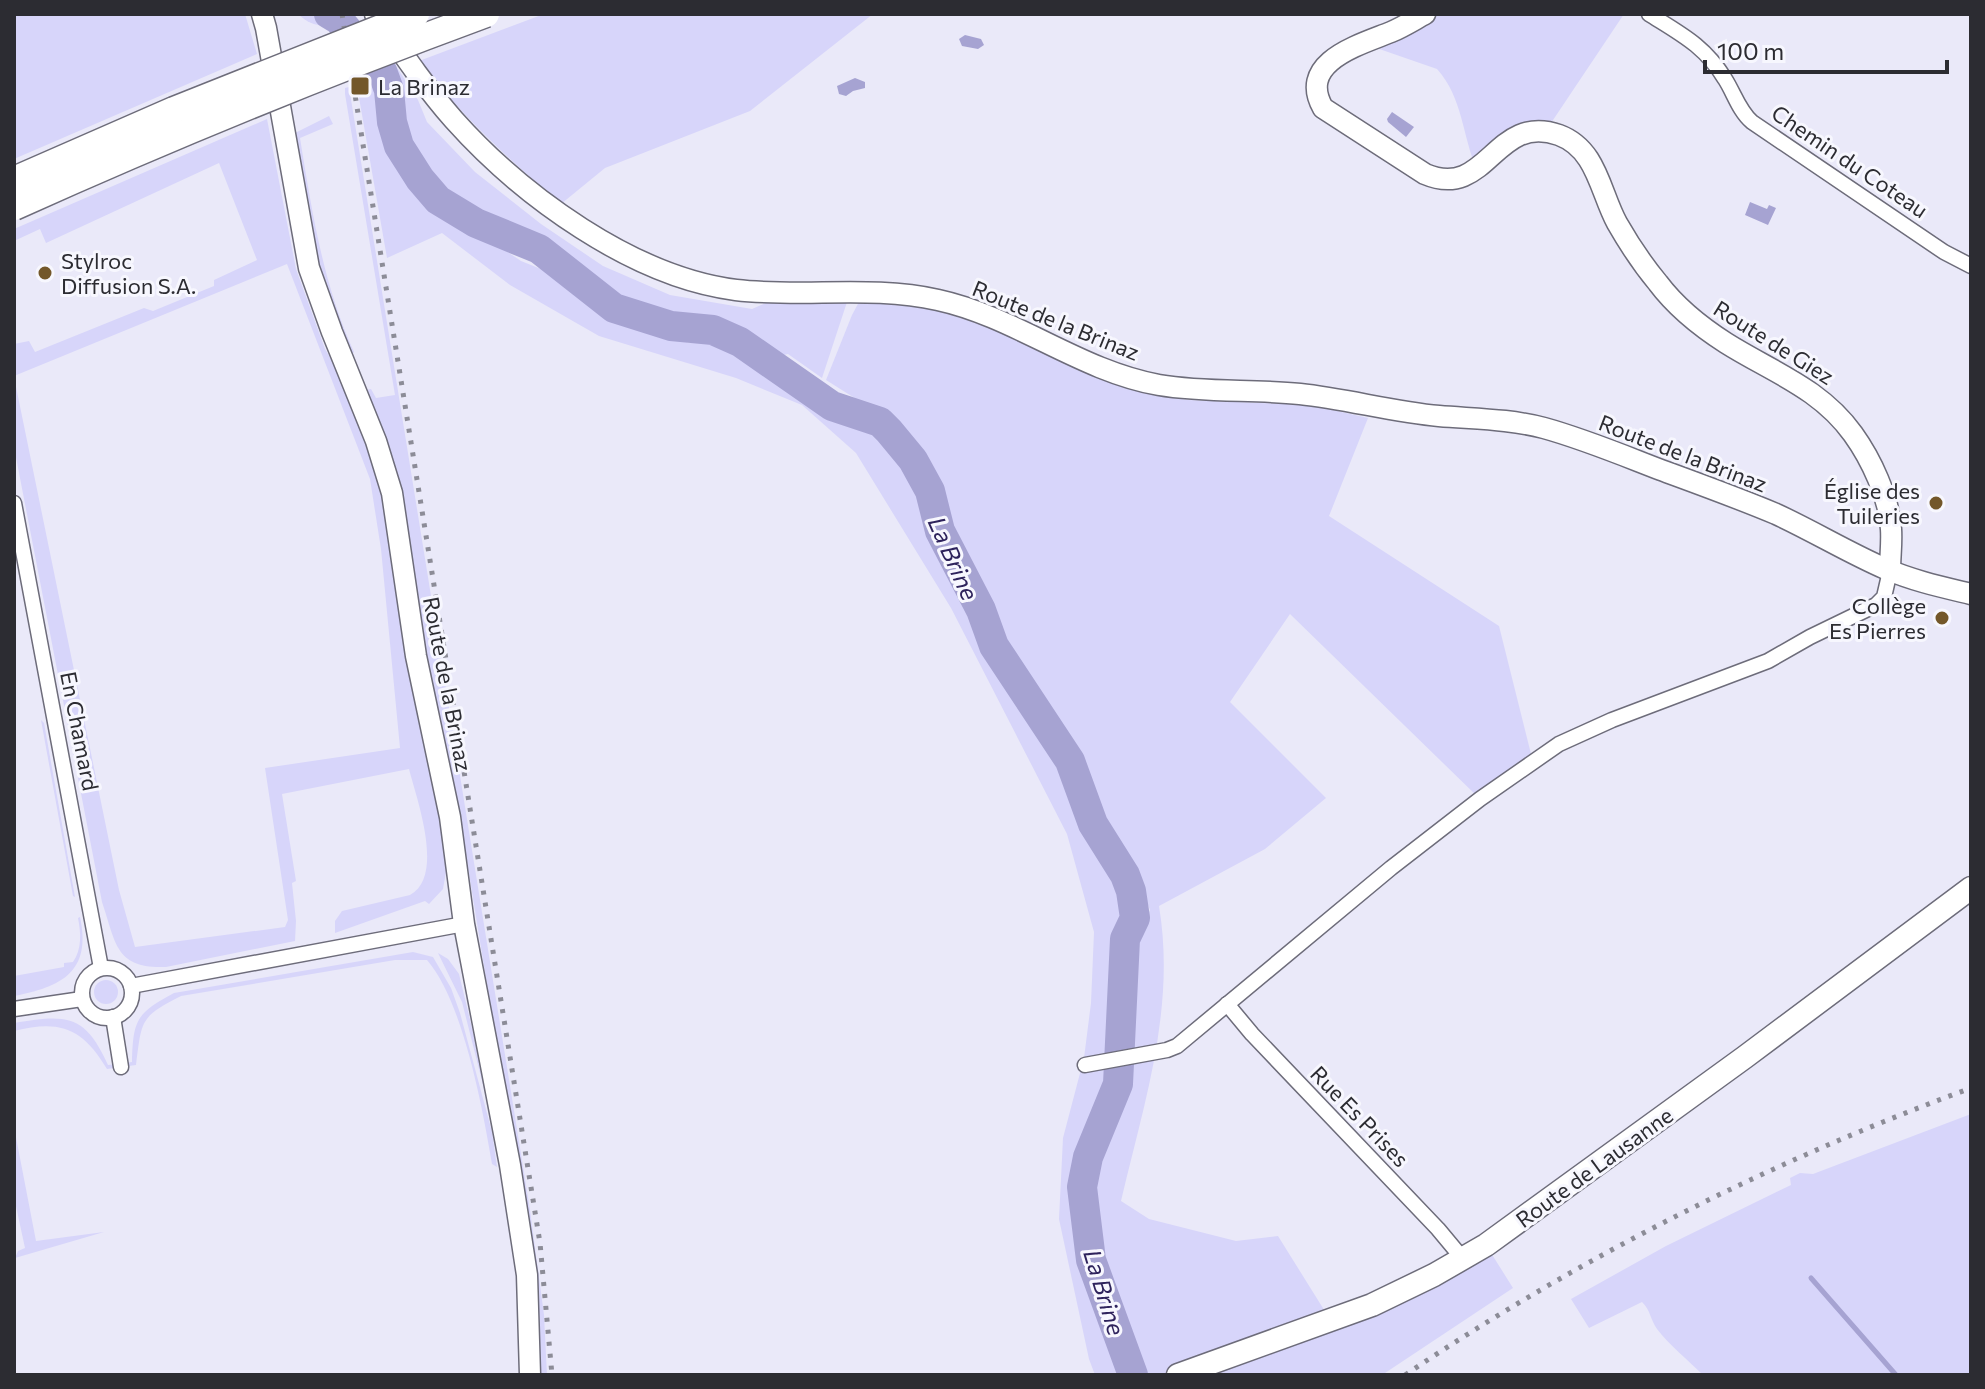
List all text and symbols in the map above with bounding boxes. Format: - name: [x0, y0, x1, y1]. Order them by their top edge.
- scale bar: [1705, 24, 1947, 74]
- text: 100 m: [1717, 36, 1784, 65]
- place label: La Brinaz: [378, 73, 470, 100]
- marker: La Brinaz: [349, 75, 371, 97]
- street label: Chemin du Coteau: [1767, 99, 1933, 223]
- place label: Stylroc Diffusion S.A.: [61, 247, 196, 299]
- marker: Stylroc Diffusion S.A.: [36, 264, 54, 282]
- street label: Route de la Brinaz: [969, 274, 1143, 366]
- street label: Route de Giez: [1709, 294, 1839, 390]
- street label: Route de la Brinaz: [1595, 409, 1771, 497]
- place label: Église des Tuileries: [1824, 477, 1920, 529]
- marker: Église des Tuileries: [1927, 494, 1945, 512]
- water label: La Brine: [923, 512, 985, 605]
- place label: Collège Es Pierres: [1829, 592, 1926, 644]
- street label: Route de la Brinaz: [418, 594, 478, 774]
- marker: Collège Es Pierres: [1933, 609, 1951, 627]
- street label: En Chamard: [55, 669, 105, 793]
- street label: Rue Es Prises: [1305, 1060, 1415, 1172]
- street label: Route de Lausanne: [1510, 1101, 1678, 1233]
- water label: La Brine: [1078, 1245, 1132, 1339]

